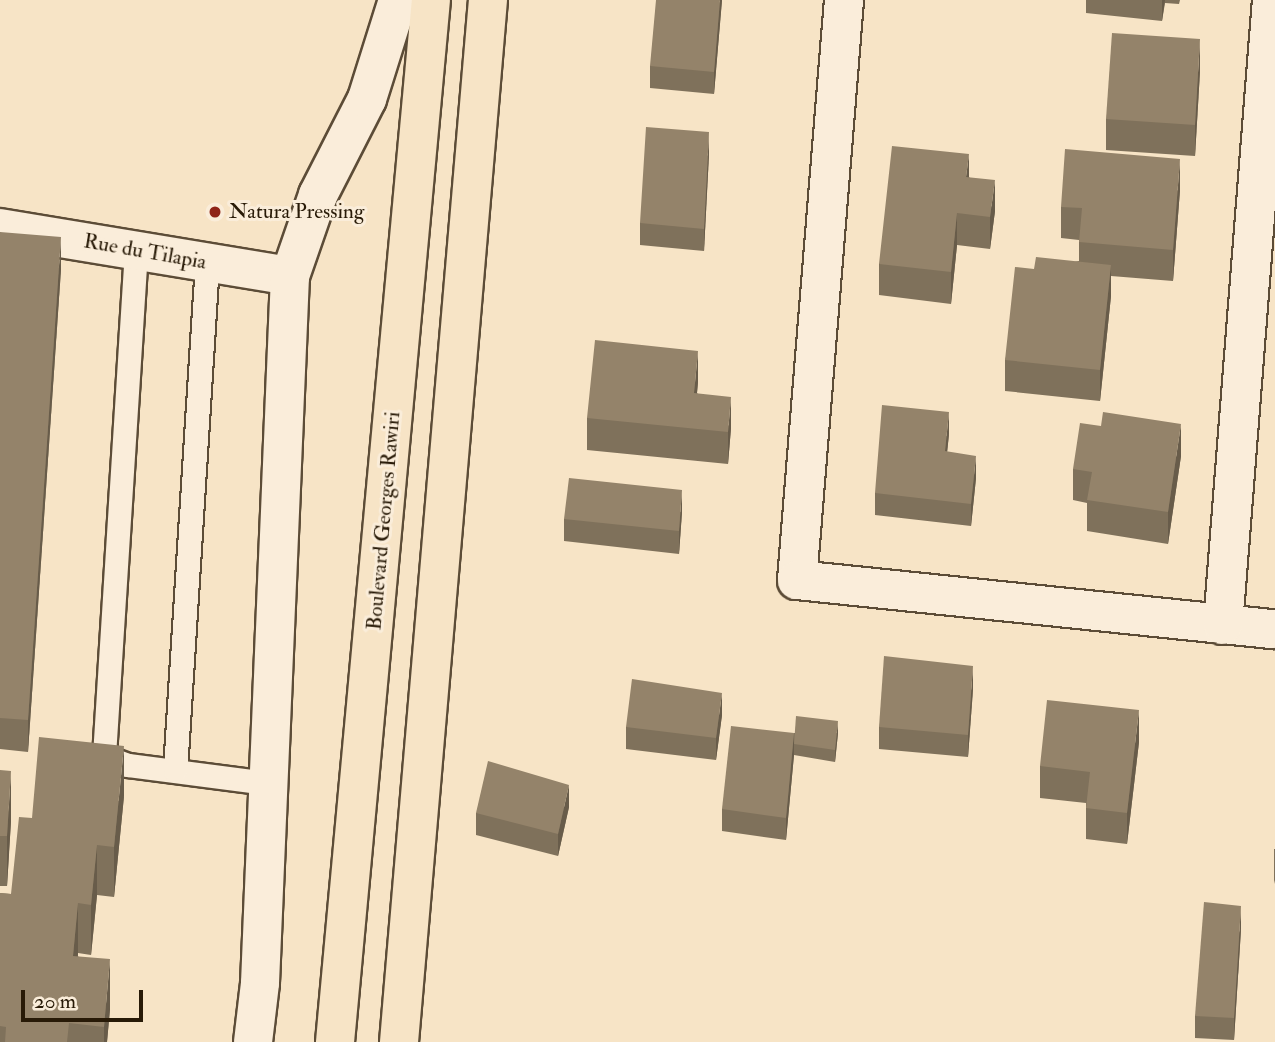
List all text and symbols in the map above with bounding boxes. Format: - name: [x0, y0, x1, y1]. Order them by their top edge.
- place label: Natura Pressing: [229, 199, 364, 225]
- marker: Natura Pressing: [207, 204, 223, 220]
- street label: Rue du Tilapia: [82, 229, 208, 275]
- street label: Boulevard Georges Rawiri: [362, 411, 406, 631]
- scale bar: [24, 976, 147, 1020]
- text: 20 m: [34, 988, 76, 1015]

